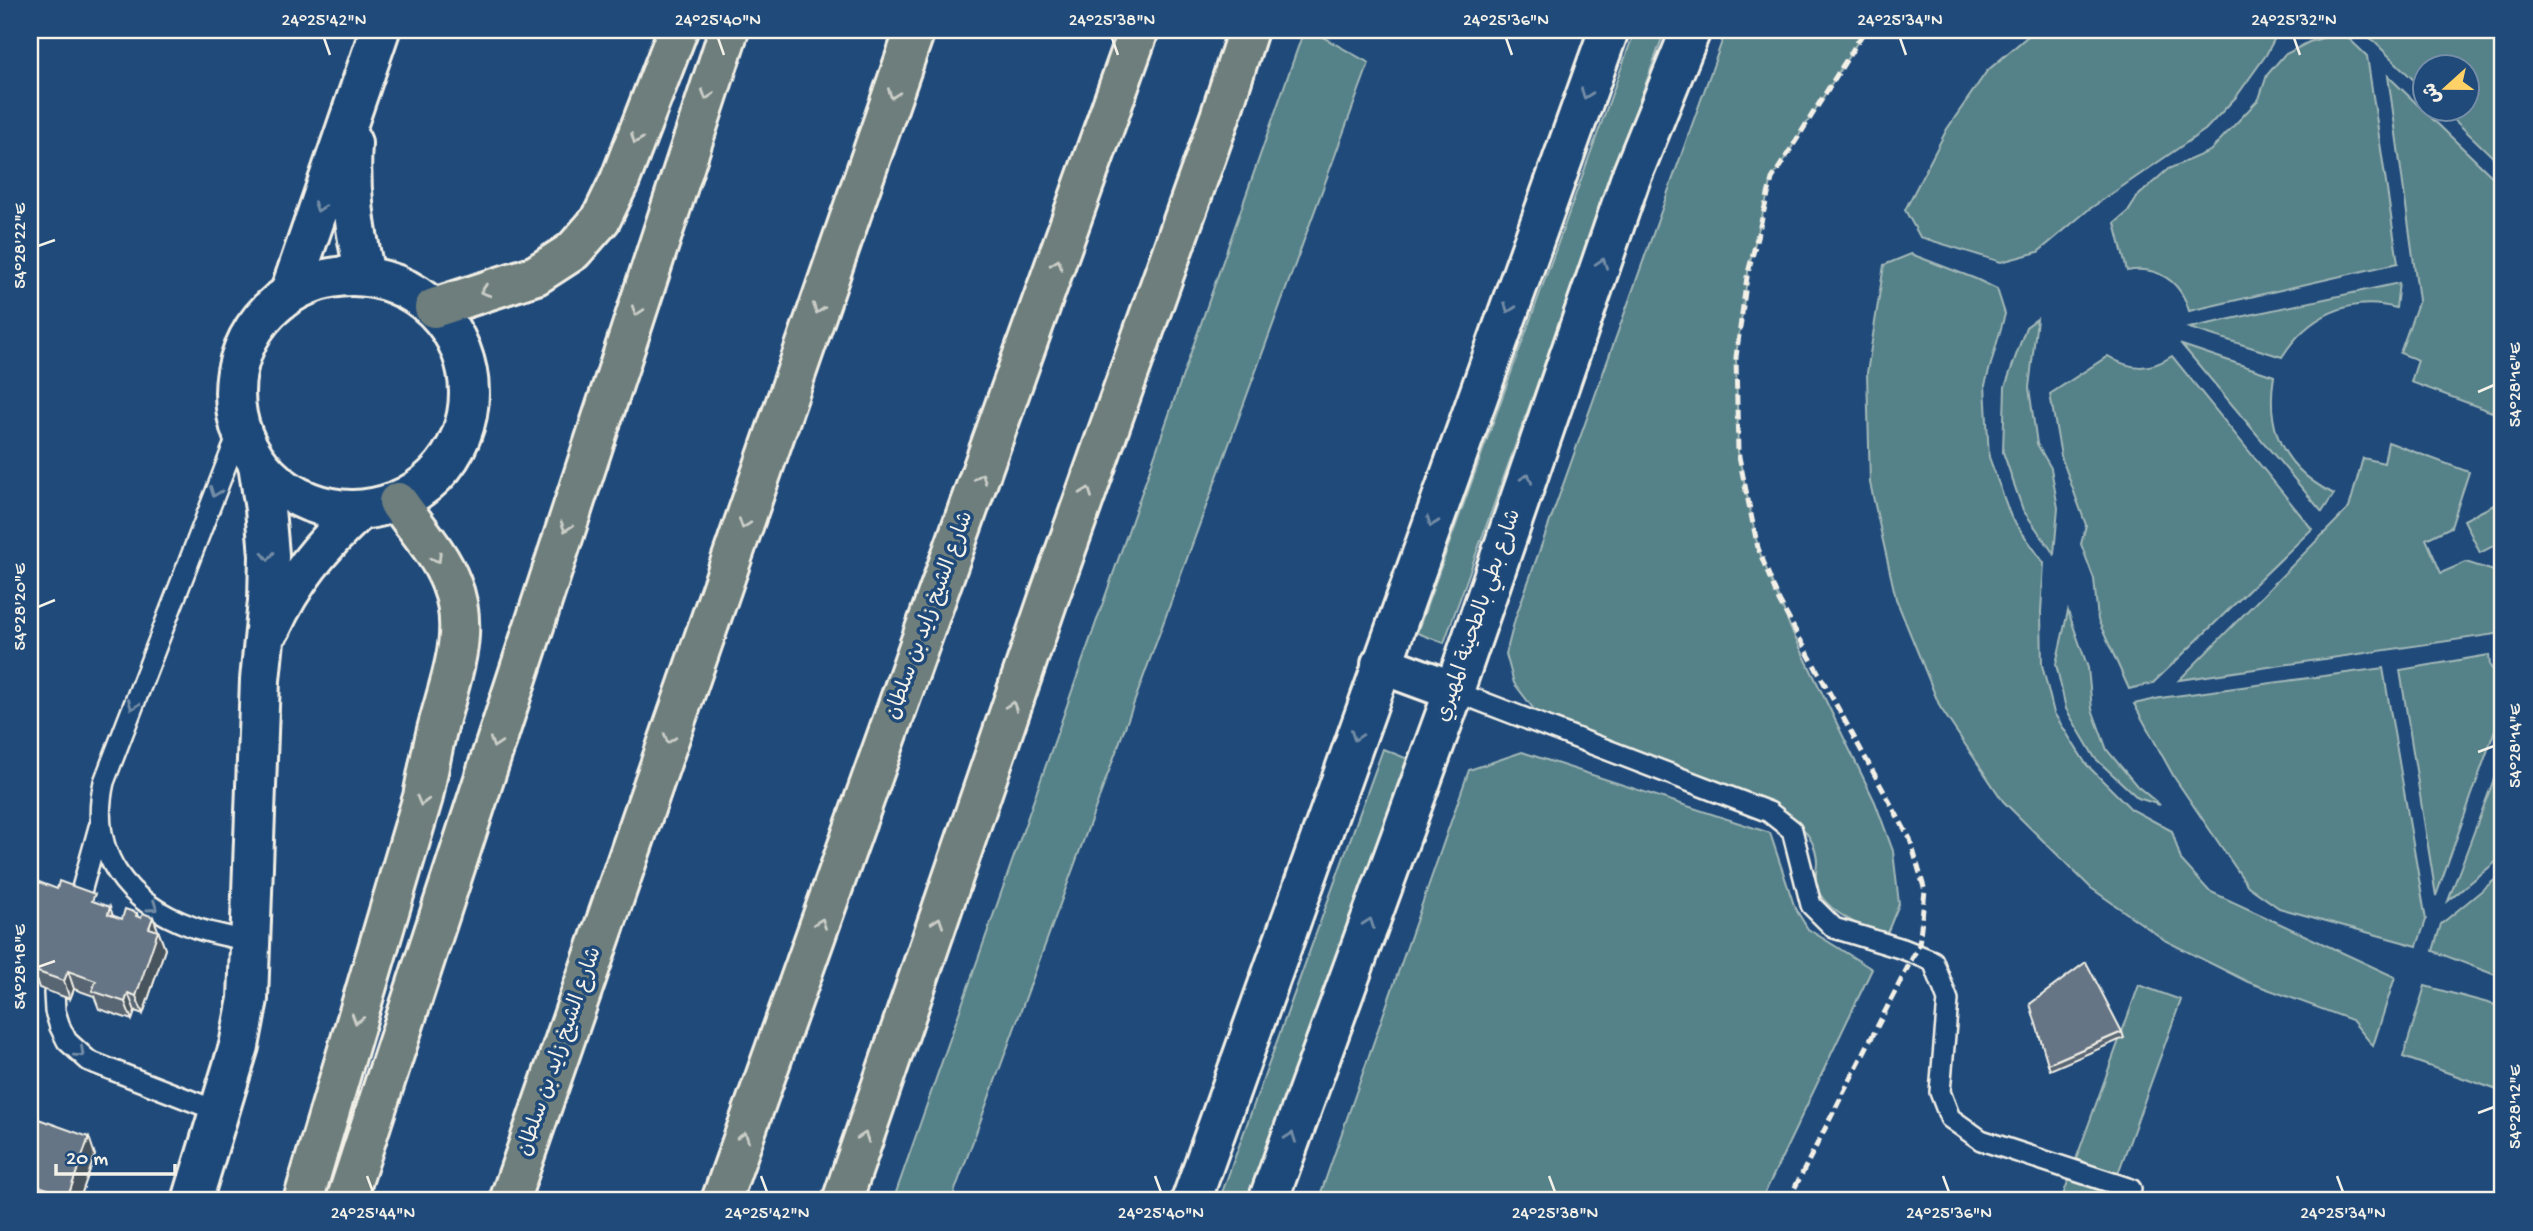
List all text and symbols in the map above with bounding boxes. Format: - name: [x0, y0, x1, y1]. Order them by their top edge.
- text: 24°25'42"N: [282, 11, 366, 32]
- text: 24°25'40"N: [675, 11, 761, 32]
- text: 24°25'38"N: [1069, 11, 1155, 32]
- text: 24°25'36"N: [1463, 11, 1549, 32]
- text: 24°25'34"N: [1857, 11, 1943, 32]
- text: 24°25'32"N: [2251, 11, 2337, 32]
- north arrow: [2410, 52, 2480, 122]
- text: ش: [2419, 79, 2448, 107]
- one-way arrow: [1580, 87, 1594, 99]
- one-way arrow: [701, 88, 716, 100]
- one-way arrow: [887, 88, 901, 100]
- one-way arrow: [630, 133, 644, 145]
- one-way arrow: [312, 200, 327, 212]
- text: 54°28'22"E: [11, 202, 32, 289]
- one-way arrow: [1594, 258, 1608, 270]
- one-way arrow: [1049, 259, 1063, 271]
- one-way arrow: [479, 283, 492, 297]
- one-way arrow: [1503, 302, 1517, 314]
- one-way arrow: [812, 303, 826, 315]
- one-way arrow: [631, 304, 645, 317]
- text: 54°28'16"E: [2506, 342, 2527, 427]
- one-way arrow: [973, 473, 987, 485]
- one-way arrow: [1519, 473, 1533, 485]
- one-way arrow: [210, 486, 224, 498]
- one-way arrow: [1079, 486, 1093, 498]
- street label: شارع بطي بالطحينة المهيري: [1432, 506, 1531, 727]
- street label: شارع الشيخ زايد بن سلطان: [882, 509, 980, 723]
- one-way arrow: [1426, 516, 1440, 528]
- one-way arrow: [738, 518, 752, 530]
- one-way arrow: [560, 520, 574, 533]
- one-way arrow: [260, 551, 276, 561]
- one-way arrow: [429, 551, 442, 564]
- text: 54°28'20"E: [11, 563, 32, 651]
- one-way arrow: [128, 698, 142, 710]
- one-way arrow: [1004, 701, 1018, 713]
- text: 54°28'14"E: [2506, 703, 2527, 788]
- one-way arrow: [1350, 730, 1364, 742]
- one-way arrow: [663, 733, 677, 745]
- one-way arrow: [489, 737, 504, 749]
- one-way arrow: [415, 794, 430, 806]
- one-way arrow: [145, 899, 158, 911]
- one-way arrow: [930, 916, 944, 928]
- one-way arrow: [813, 917, 827, 930]
- one-way arrow: [1361, 918, 1375, 930]
- text: 54°28'18"E: [11, 924, 32, 1010]
- street label: شارع الشيخ زايد بن سلطان: [513, 944, 609, 1160]
- one-way arrow: [350, 1012, 365, 1024]
- one-way arrow: [72, 1045, 85, 1057]
- text: 54°28'12"E: [2506, 1064, 2527, 1149]
- one-way arrow: [856, 1131, 870, 1143]
- one-way arrow: [736, 1132, 750, 1144]
- one-way arrow: [1283, 1132, 1297, 1144]
- scale bar: [56, 1133, 175, 1177]
- text: 20 m: [66, 1148, 108, 1173]
- text: 24°25'44"N: [331, 1204, 415, 1225]
- text: 24°25'42"N: [725, 1204, 809, 1225]
- text: 24°25'40"N: [1118, 1204, 1204, 1225]
- text: 24°25'38"N: [1512, 1204, 1598, 1225]
- text: 24°25'36"N: [1906, 1204, 1992, 1225]
- text: 24°25'34"N: [2300, 1204, 2386, 1225]

